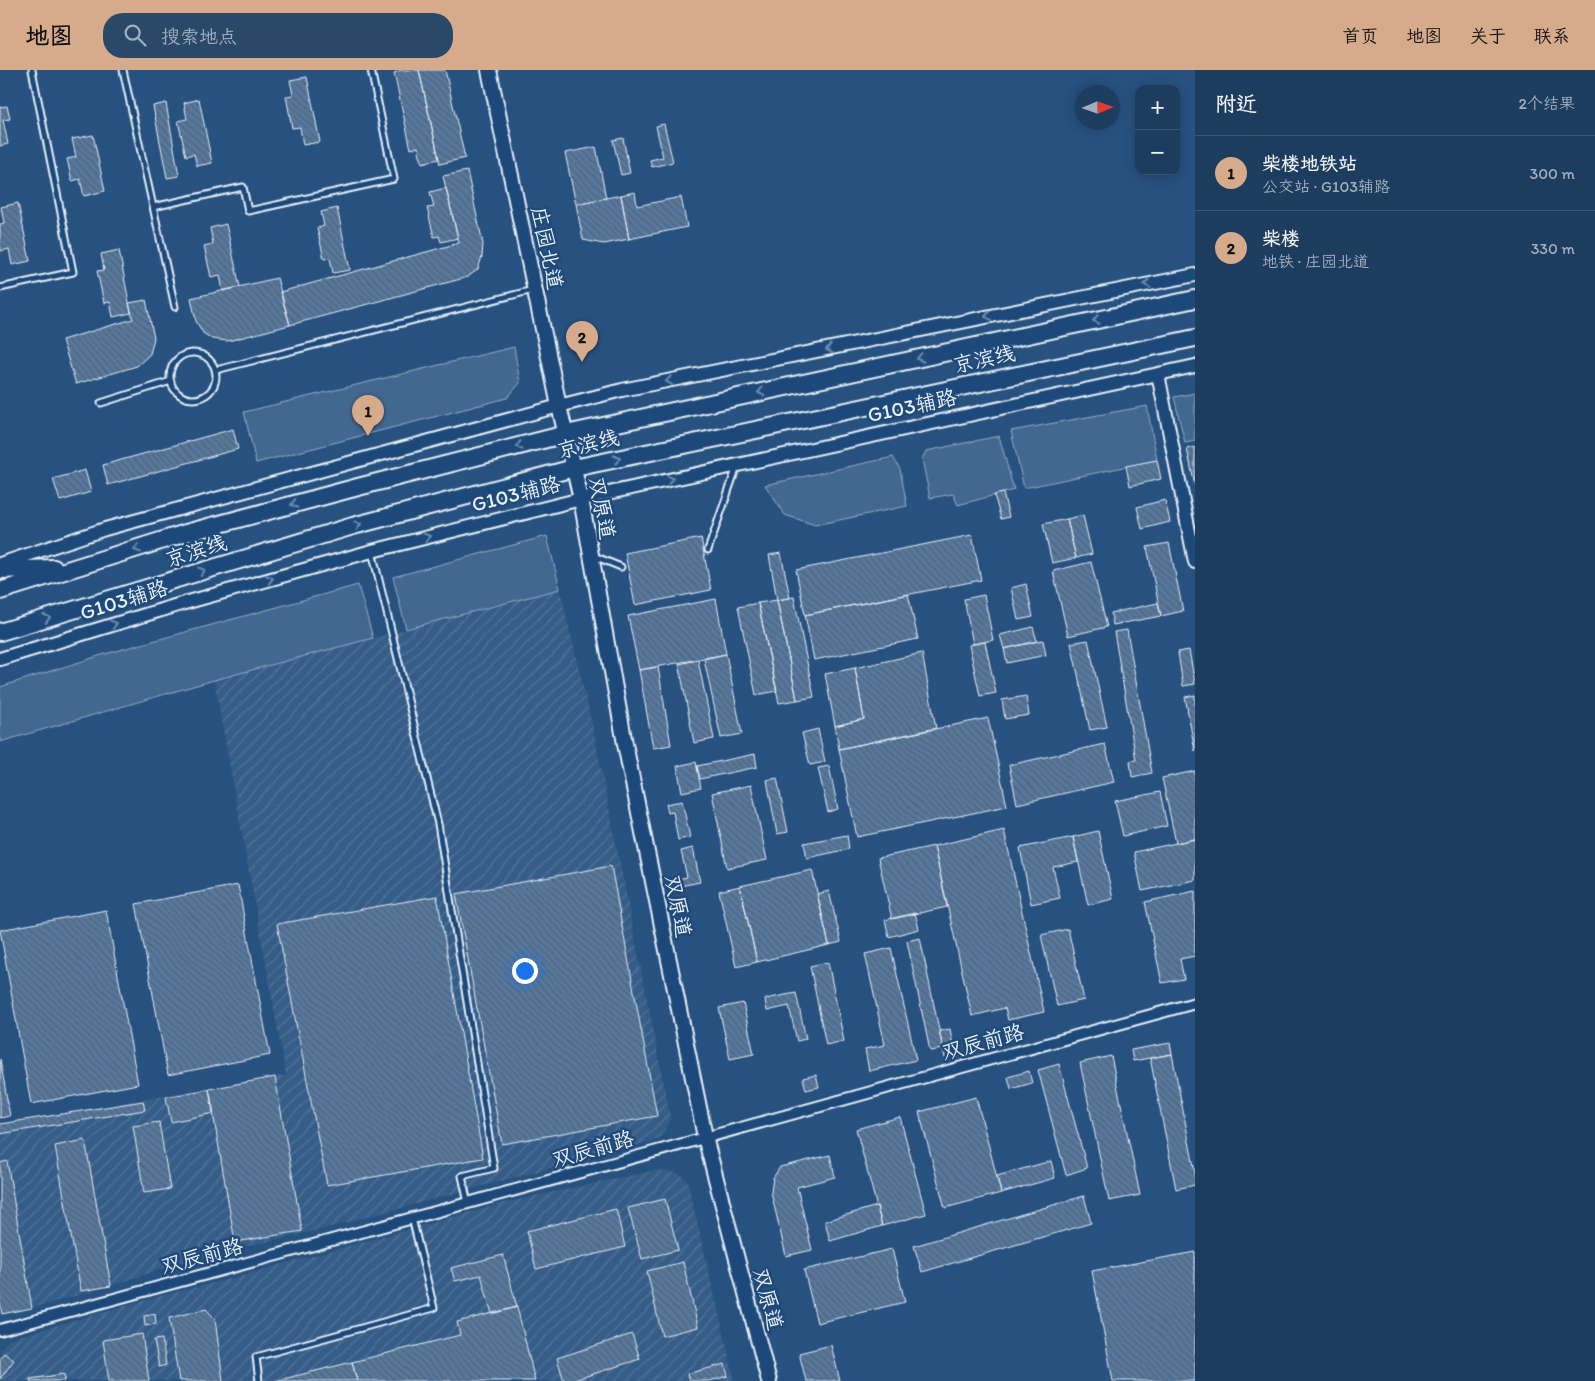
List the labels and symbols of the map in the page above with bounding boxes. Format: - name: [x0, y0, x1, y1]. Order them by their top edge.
- north arrow: [1075, 85, 1120, 130]
- street label: 庄园北道: [527, 204, 568, 292]
- one-way arrow: [1143, 279, 1152, 289]
- one-way arrow: [984, 311, 992, 321]
- one-way arrow: [1092, 315, 1100, 325]
- pin: 2: [566, 321, 598, 362]
- street label: 京滨线: [950, 340, 1017, 377]
- one-way arrow: [824, 343, 833, 353]
- one-way arrow: [916, 352, 924, 363]
- one-way arrow: [665, 375, 674, 386]
- street label: G103辅路: [865, 384, 959, 427]
- one-way arrow: [757, 386, 766, 397]
- pin: 1: [352, 395, 384, 436]
- street label: 京滨线: [554, 424, 621, 463]
- one-way arrow: [514, 440, 523, 451]
- one-way arrow: [613, 454, 622, 464]
- street label: G103辅路: [469, 470, 563, 517]
- one-way arrow: [665, 474, 674, 485]
- street label: 双原道: [584, 475, 621, 541]
- one-way arrow: [290, 499, 298, 509]
- one-way arrow: [354, 520, 363, 531]
- street label: 京滨线: [162, 529, 230, 572]
- one-way arrow: [422, 532, 431, 543]
- one-way arrow: [134, 543, 142, 553]
- one-way arrow: [197, 566, 206, 576]
- street label: G103辅路: [77, 574, 171, 625]
- one-way arrow: [265, 574, 274, 585]
- one-way arrow: [42, 613, 50, 623]
- one-way arrow: [109, 620, 117, 630]
- street label: 双原道: [660, 873, 697, 939]
- your location: [512, 958, 538, 984]
- street label: 双辰前路: [939, 1019, 1027, 1064]
- street label: 双辰前路: [549, 1125, 637, 1172]
- street label: 双辰前路: [158, 1233, 246, 1278]
- street label: 双原道: [748, 1265, 789, 1333]

